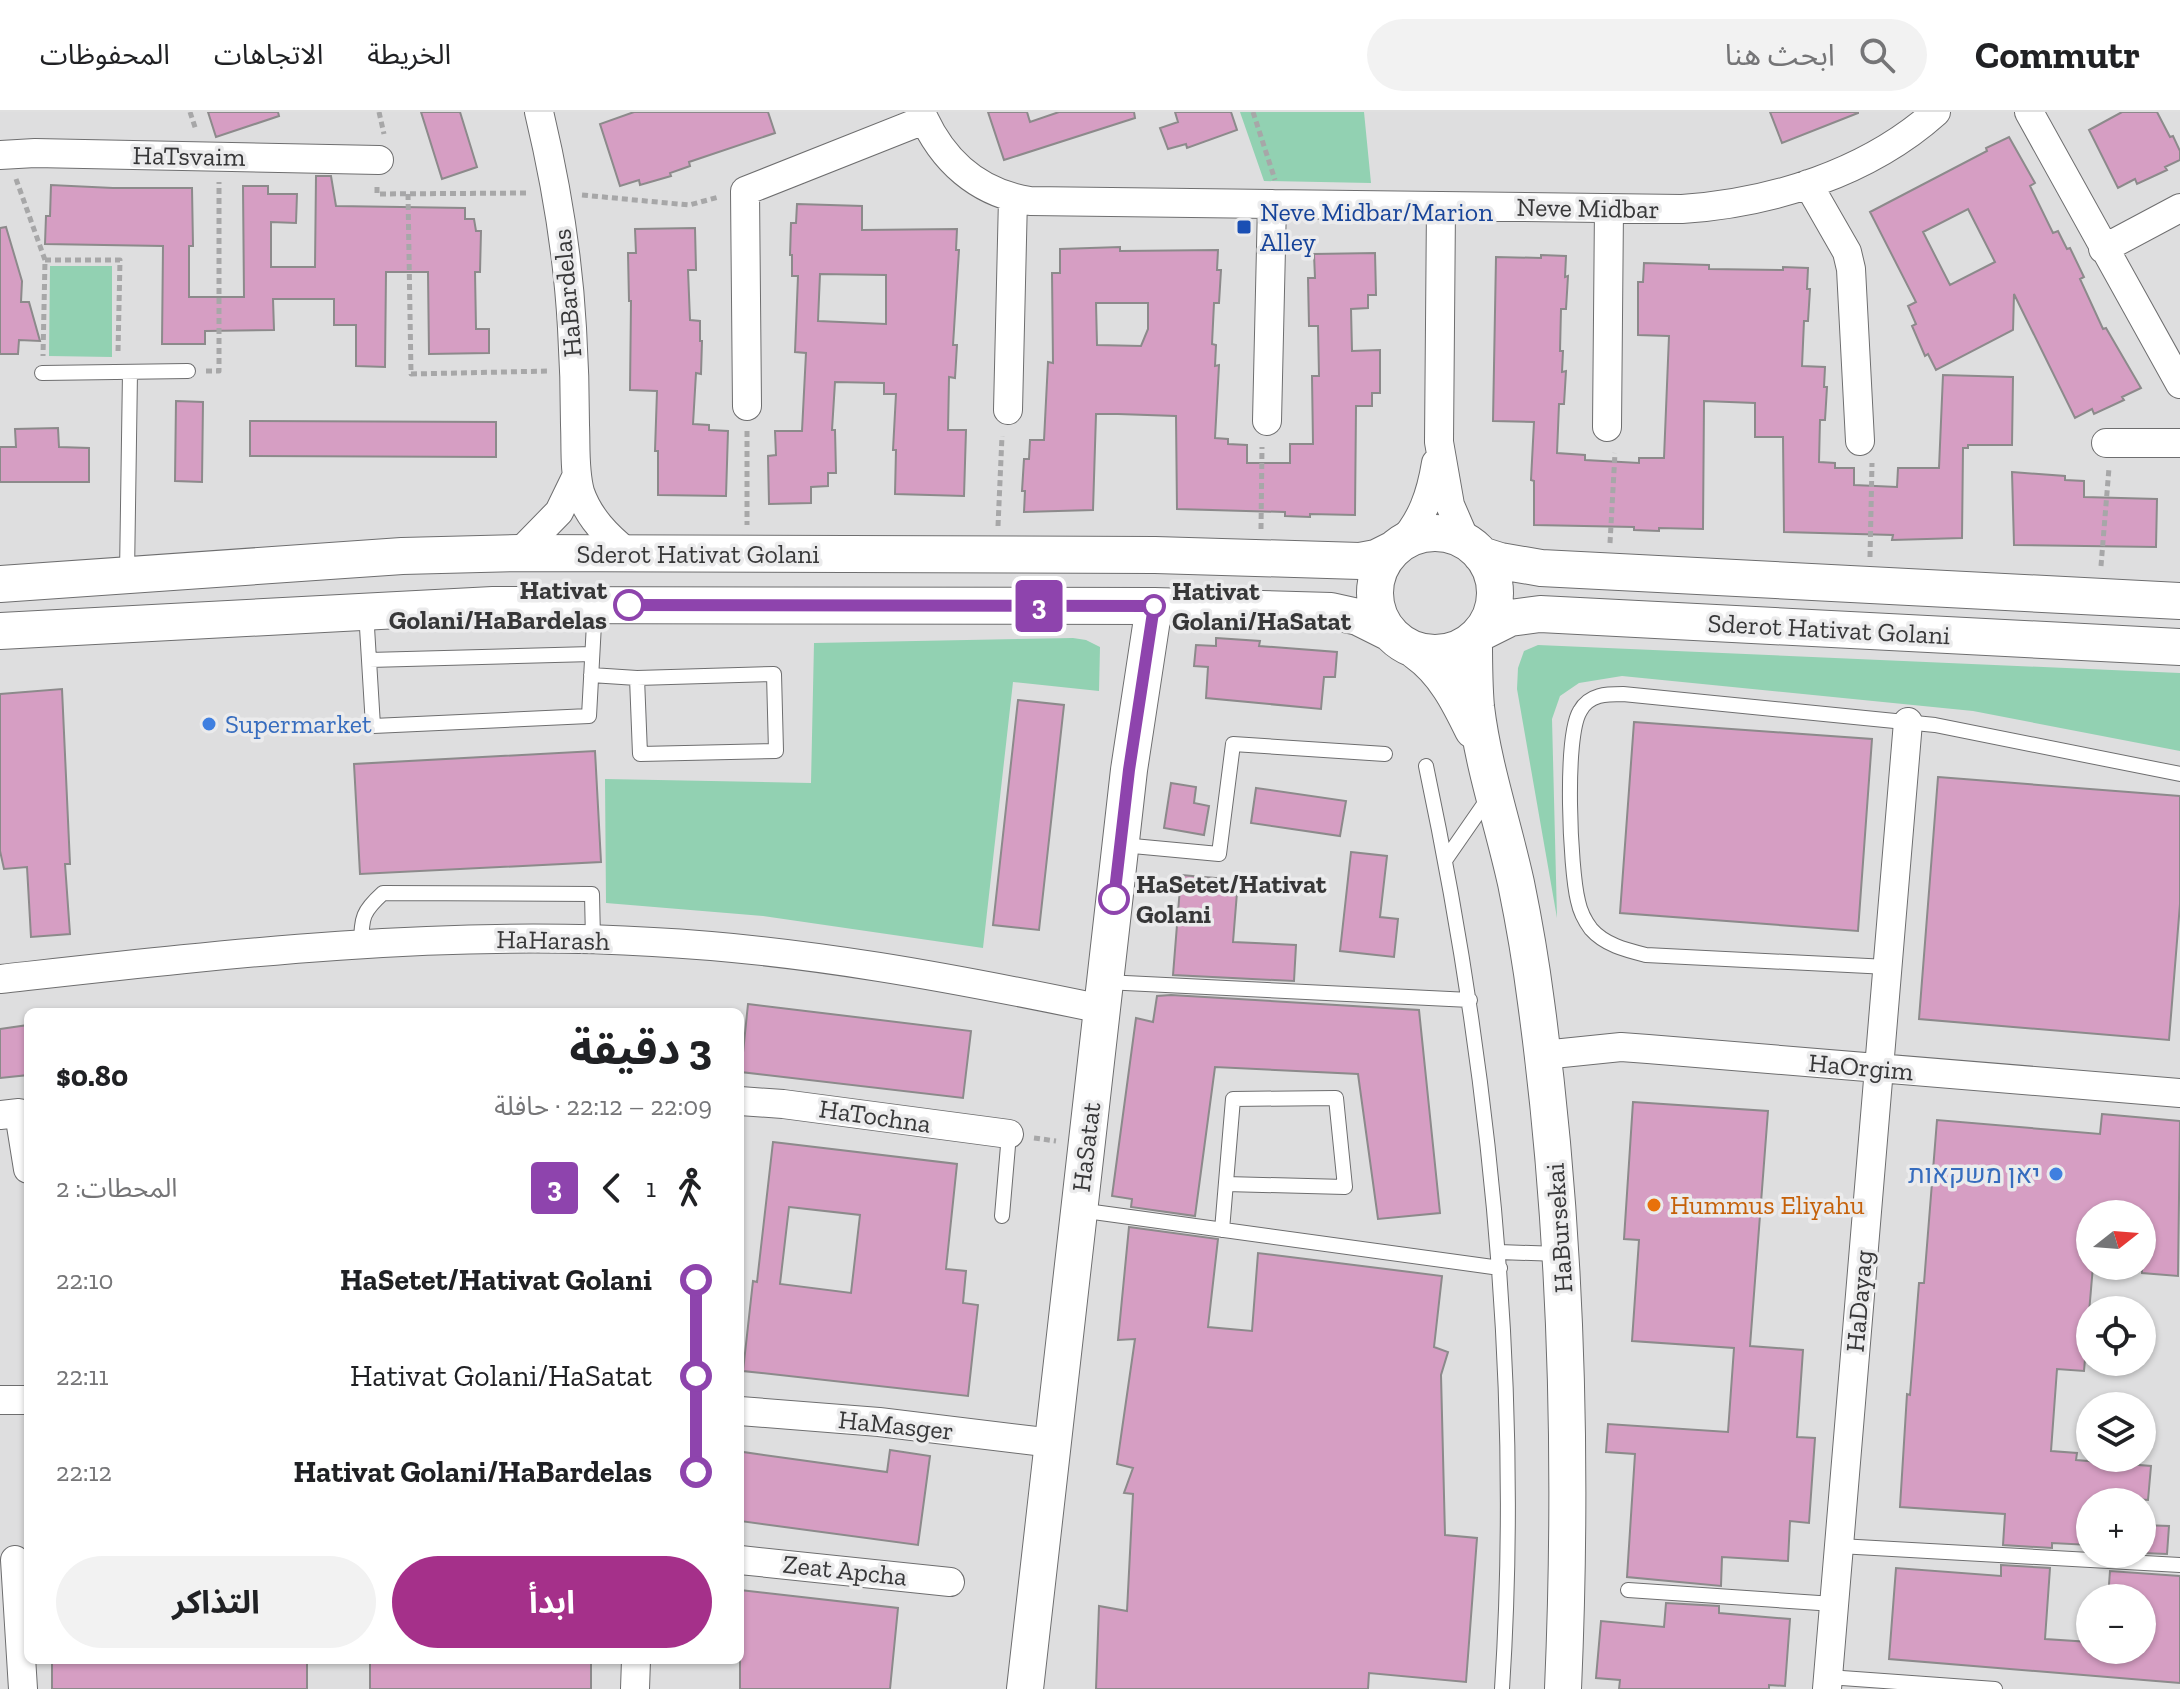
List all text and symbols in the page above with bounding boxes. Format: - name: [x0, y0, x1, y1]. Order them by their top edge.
- search box: [1367, 19, 1927, 91]
- text: Commutr: [1975, 32, 2140, 78]
- icon: search: [1855, 33, 1899, 77]
- text: ابحث هنا: [1725, 37, 1835, 73]
- text: المحفوظات: [40, 38, 170, 71]
- text: الاتجاهات: [214, 38, 323, 71]
- text: الخريطة: [367, 38, 451, 71]
- street label: HaTsvaim: [132, 139, 246, 173]
- street label: Neve Midbar: [1516, 191, 1660, 225]
- place label: Neve Midbar/Marion Alley: [1260, 196, 1493, 258]
- marker: Neve Midbar/Marion Alley: [1235, 218, 1253, 236]
- street label: HaBardelas: [545, 228, 589, 358]
- street label: Sderot Hativat Golani: [577, 538, 819, 570]
- place label: Hativat Golani/HaBardelas: [389, 574, 608, 636]
- place label: Hativat Golani/HaSatat: [1172, 575, 1352, 637]
- line badge: 3: [1013, 580, 1065, 632]
- text: 3: [1032, 589, 1046, 622]
- marker: Hativat Golani/HaBardelas: [614, 590, 644, 620]
- marker: Hativat Golani/HaSatat: [1143, 595, 1165, 617]
- street label: Sderot Hativat Golani: [1707, 607, 1951, 651]
- place label: Supermarket: [225, 708, 372, 740]
- marker: Supermarket: [200, 715, 218, 733]
- place label: HaSetet/Hativat Golani: [1136, 868, 1327, 930]
- marker: HaSetet/Hativat Golani: [1099, 884, 1129, 914]
- street label: HaHarash: [496, 923, 610, 957]
- text: 3 دقيقة: [570, 1022, 712, 1075]
- street label: HaOrgim: [1807, 1046, 1915, 1088]
- text: $0.80: [56, 1058, 128, 1094]
- text: 22:09 – 22:12 · حافلة: [494, 1090, 712, 1122]
- street label: HaTochna: [817, 1092, 933, 1140]
- street label: HaSatat: [1065, 1100, 1107, 1194]
- place label: יאן משקאות: [1908, 1158, 2040, 1190]
- street label: HaBursekai: [1539, 1162, 1579, 1294]
- marker: יאן משקאות: [2047, 1165, 2065, 1183]
- icon: back: [590, 1166, 634, 1210]
- icon: walk: [668, 1166, 712, 1210]
- text: 3: [547, 1171, 562, 1204]
- text: المحطات: 2: [56, 1172, 178, 1204]
- text: 1: [646, 1172, 656, 1204]
- place label: Hummus Eliyahu: [1670, 1189, 1865, 1221]
- marker: Hummus Eliyahu: [1645, 1196, 1663, 1214]
- north arrow: [2076, 1200, 2156, 1280]
- map controls: [2076, 1200, 2156, 1664]
- street label: HaDayag: [1839, 1249, 1879, 1353]
- text: HaSetet/Hativat Golani: [340, 1262, 652, 1298]
- text: 22:10: [56, 1264, 114, 1296]
- button: locate: [2076, 1296, 2156, 1376]
- text: Hativat Golani/HaSatat: [350, 1358, 652, 1394]
- text: 22:11: [56, 1360, 109, 1392]
- button: layers: [2076, 1392, 2156, 1472]
- street label: HaMasger: [837, 1403, 955, 1447]
- text: Hativat Golani/HaBardelas: [293, 1454, 652, 1490]
- text: 22:12: [56, 1456, 112, 1488]
- button: +: [2076, 1488, 2156, 1568]
- street label: Zeat Apcha: [781, 1548, 909, 1592]
- button: التذاكر: [56, 1556, 376, 1648]
- button: ابدأ: [392, 1556, 712, 1648]
- button: −: [2076, 1584, 2156, 1664]

